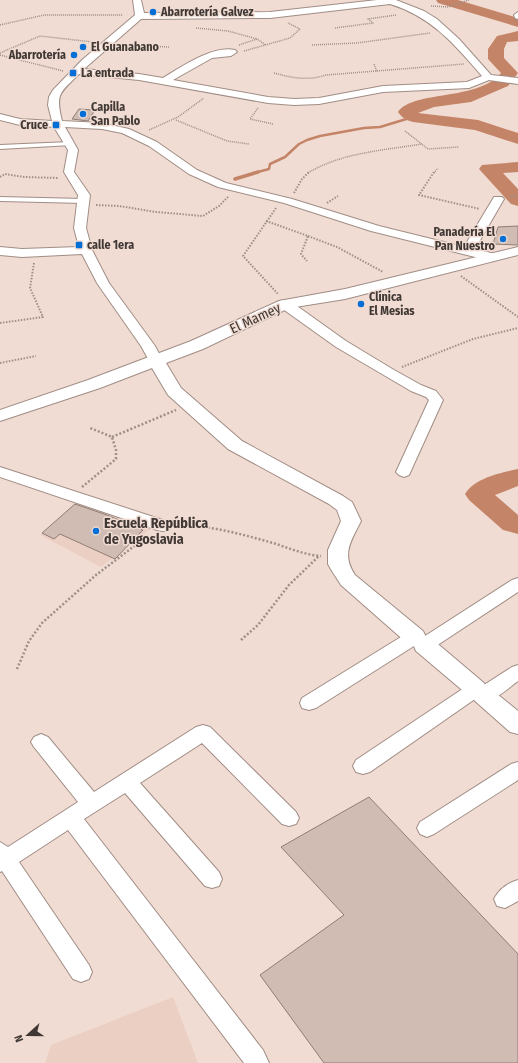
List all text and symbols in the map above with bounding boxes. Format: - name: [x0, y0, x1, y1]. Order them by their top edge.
- place label: Abarrotería Galvez: [160, 5, 253, 19]
- marker: Abarrotería Galvez: [148, 7, 158, 17]
- place label: El Guanabano: [91, 40, 160, 54]
- marker: El Guanabano: [78, 42, 88, 52]
- place label: Abarrotería: [8, 48, 66, 62]
- marker: Abarrotería: [69, 50, 79, 60]
- place label: La entrada: [81, 66, 134, 80]
- marker: La entrada: [68, 68, 78, 78]
- place label: Capilla San Pablo: [91, 100, 141, 128]
- marker: Capilla San Pablo: [78, 109, 88, 119]
- place label: Cruce: [20, 118, 48, 132]
- marker: Cruce: [51, 120, 61, 130]
- place label: Panadería El Pan Nuestro: [433, 225, 496, 253]
- marker: Panadería El Pan Nuestro: [498, 234, 508, 244]
- place label: calle 1era: [87, 238, 134, 252]
- marker: calle 1era: [74, 240, 84, 250]
- place label: Clínica El Mesias: [369, 290, 415, 318]
- street label: El Mamey: [227, 299, 284, 338]
- marker: Clínica El Mesias: [356, 299, 366, 309]
- place label: Escuela República de Yugoslavia: [104, 515, 208, 548]
- marker: Escuela República de Yugoslavia: [91, 526, 101, 536]
- north arrow: [8, 1015, 48, 1055]
- text: N: [12, 1033, 26, 1044]

